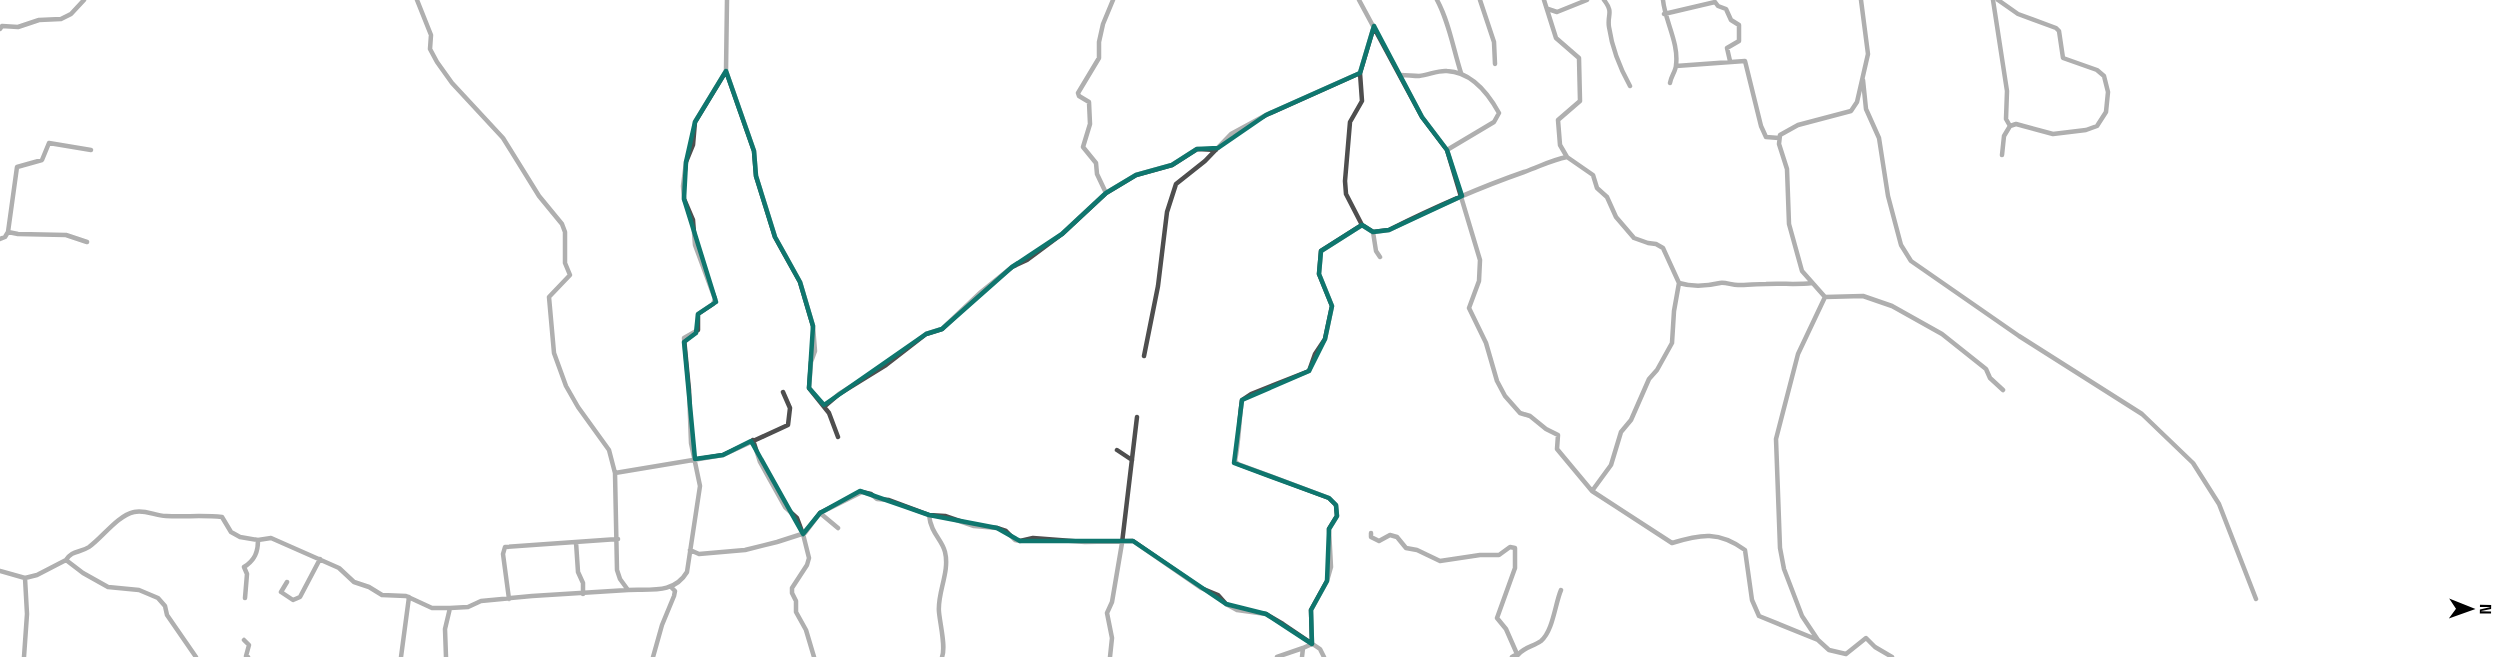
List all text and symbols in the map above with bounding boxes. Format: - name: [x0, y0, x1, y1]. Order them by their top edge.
- north arrow: [2441, 579, 2501, 639]
- text: N: [2475, 604, 2496, 615]

